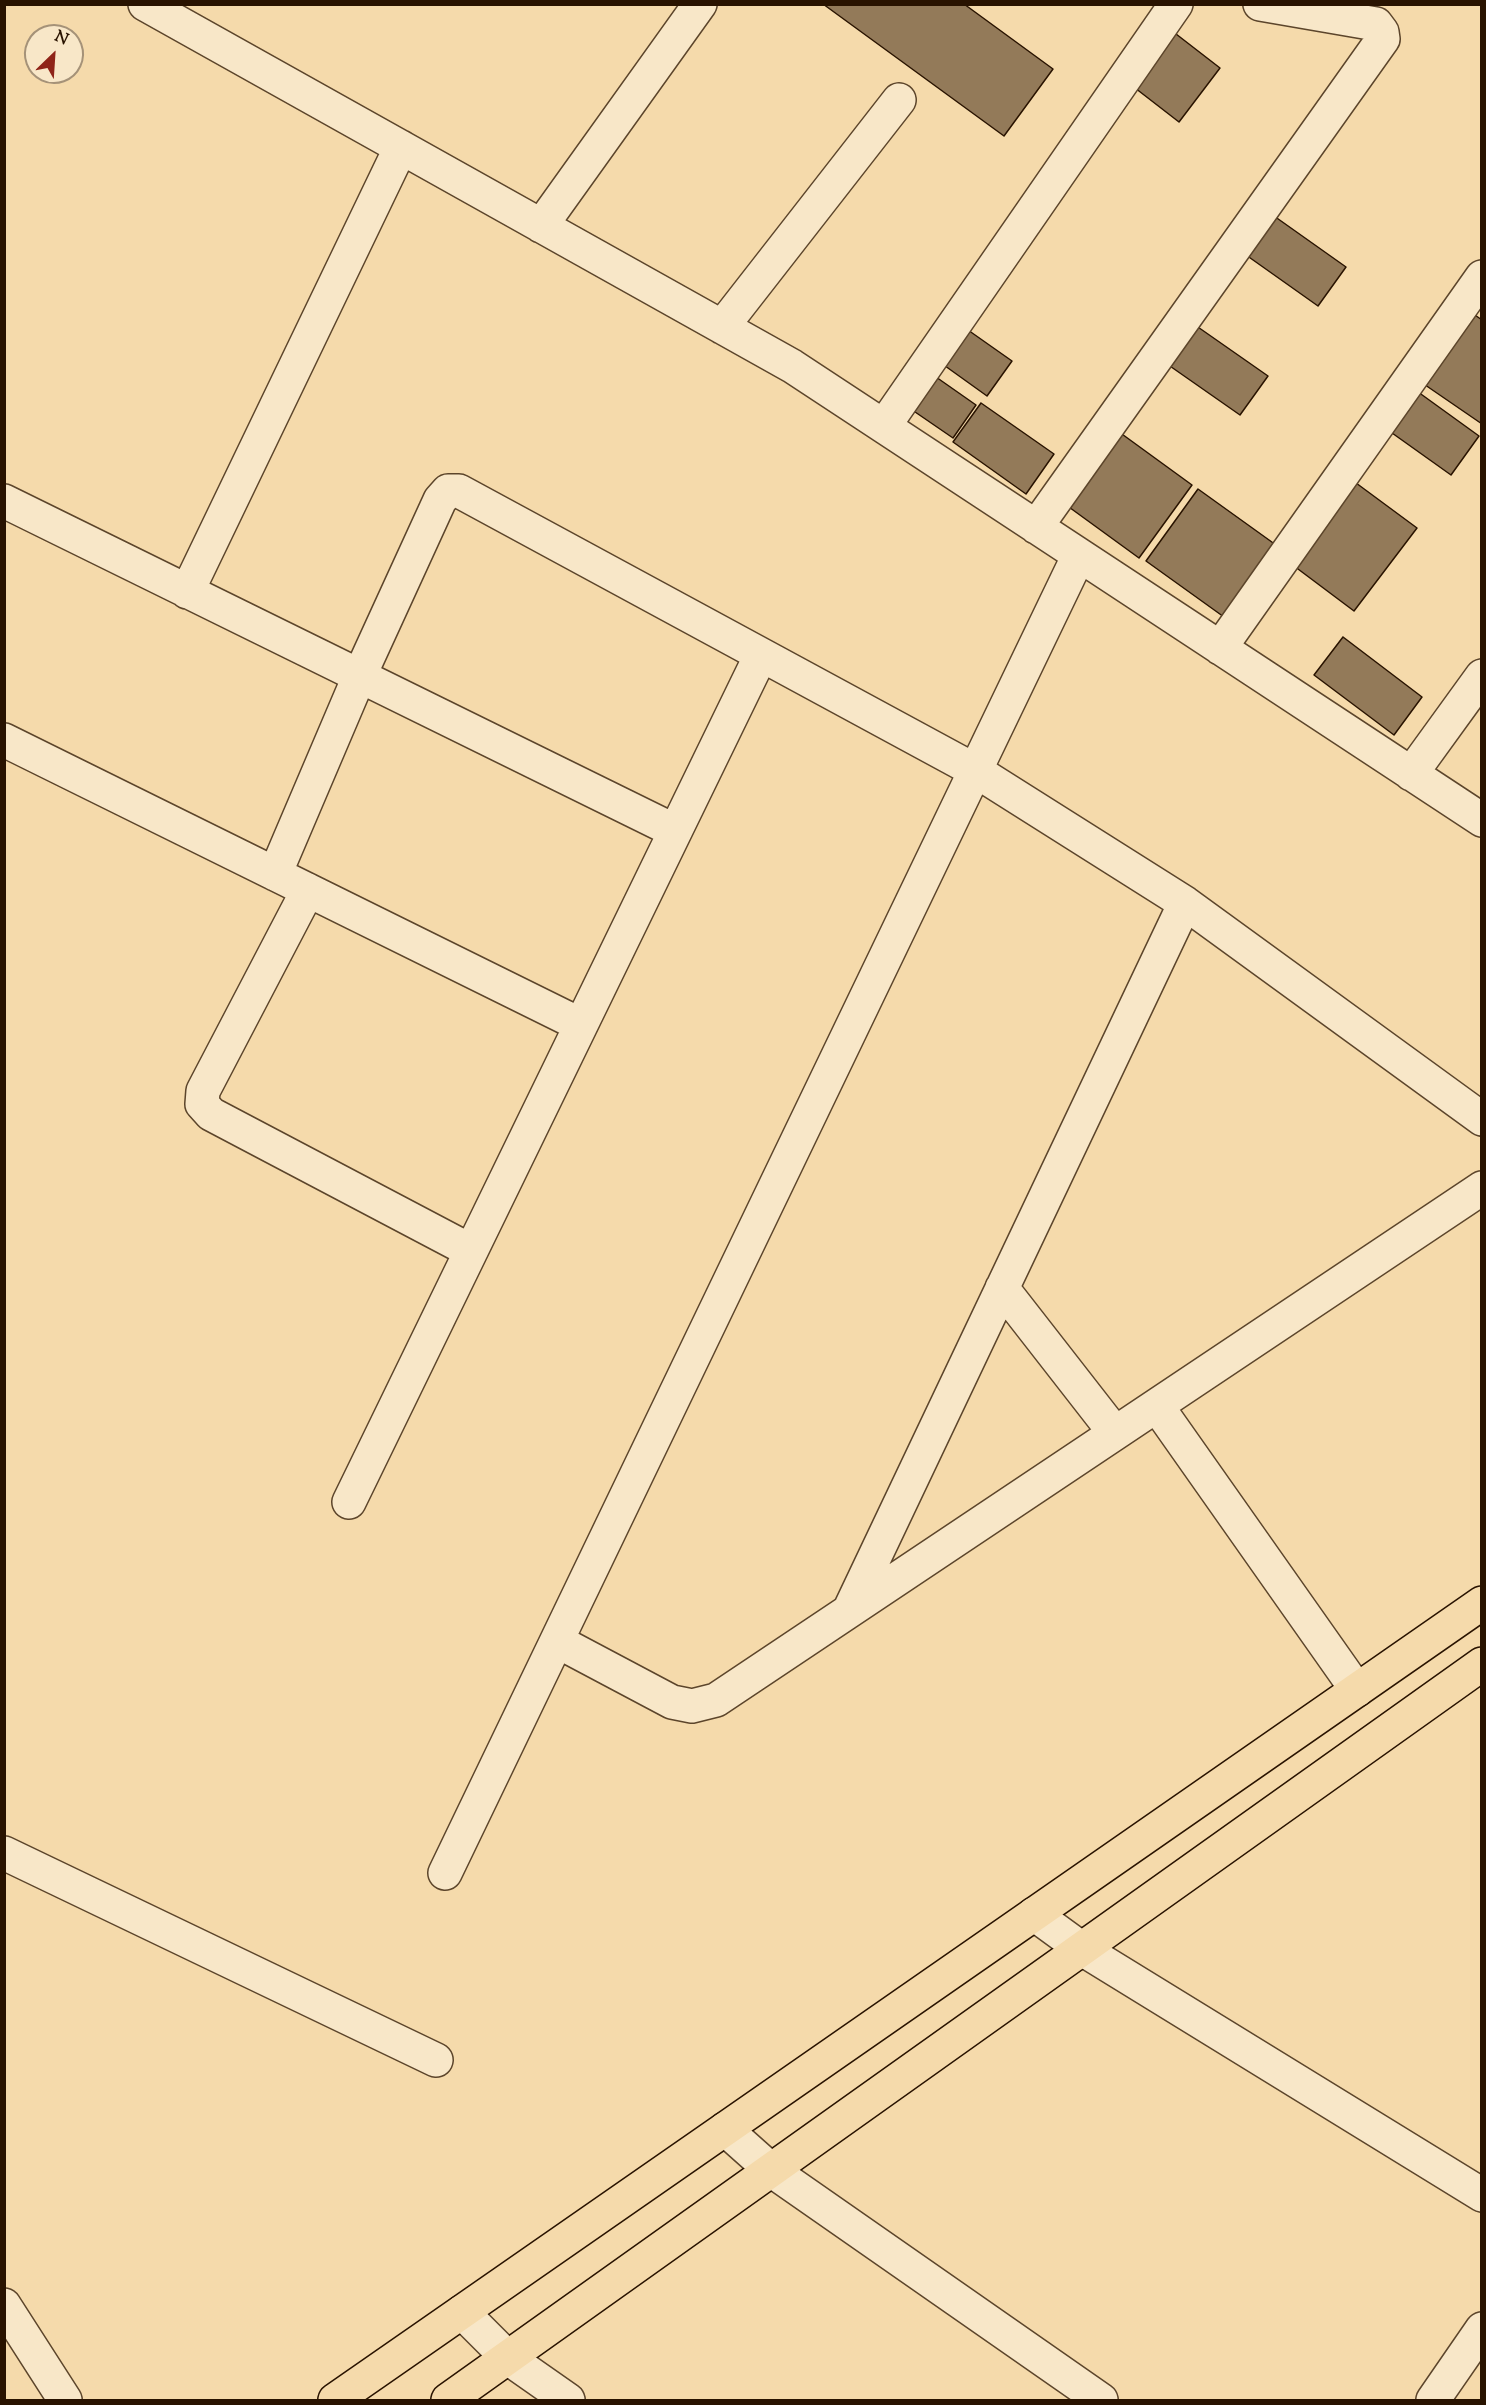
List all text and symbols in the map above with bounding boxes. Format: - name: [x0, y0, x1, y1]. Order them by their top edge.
- north arrow: [24, 24, 84, 84]
- text: N: [50, 26, 72, 52]

